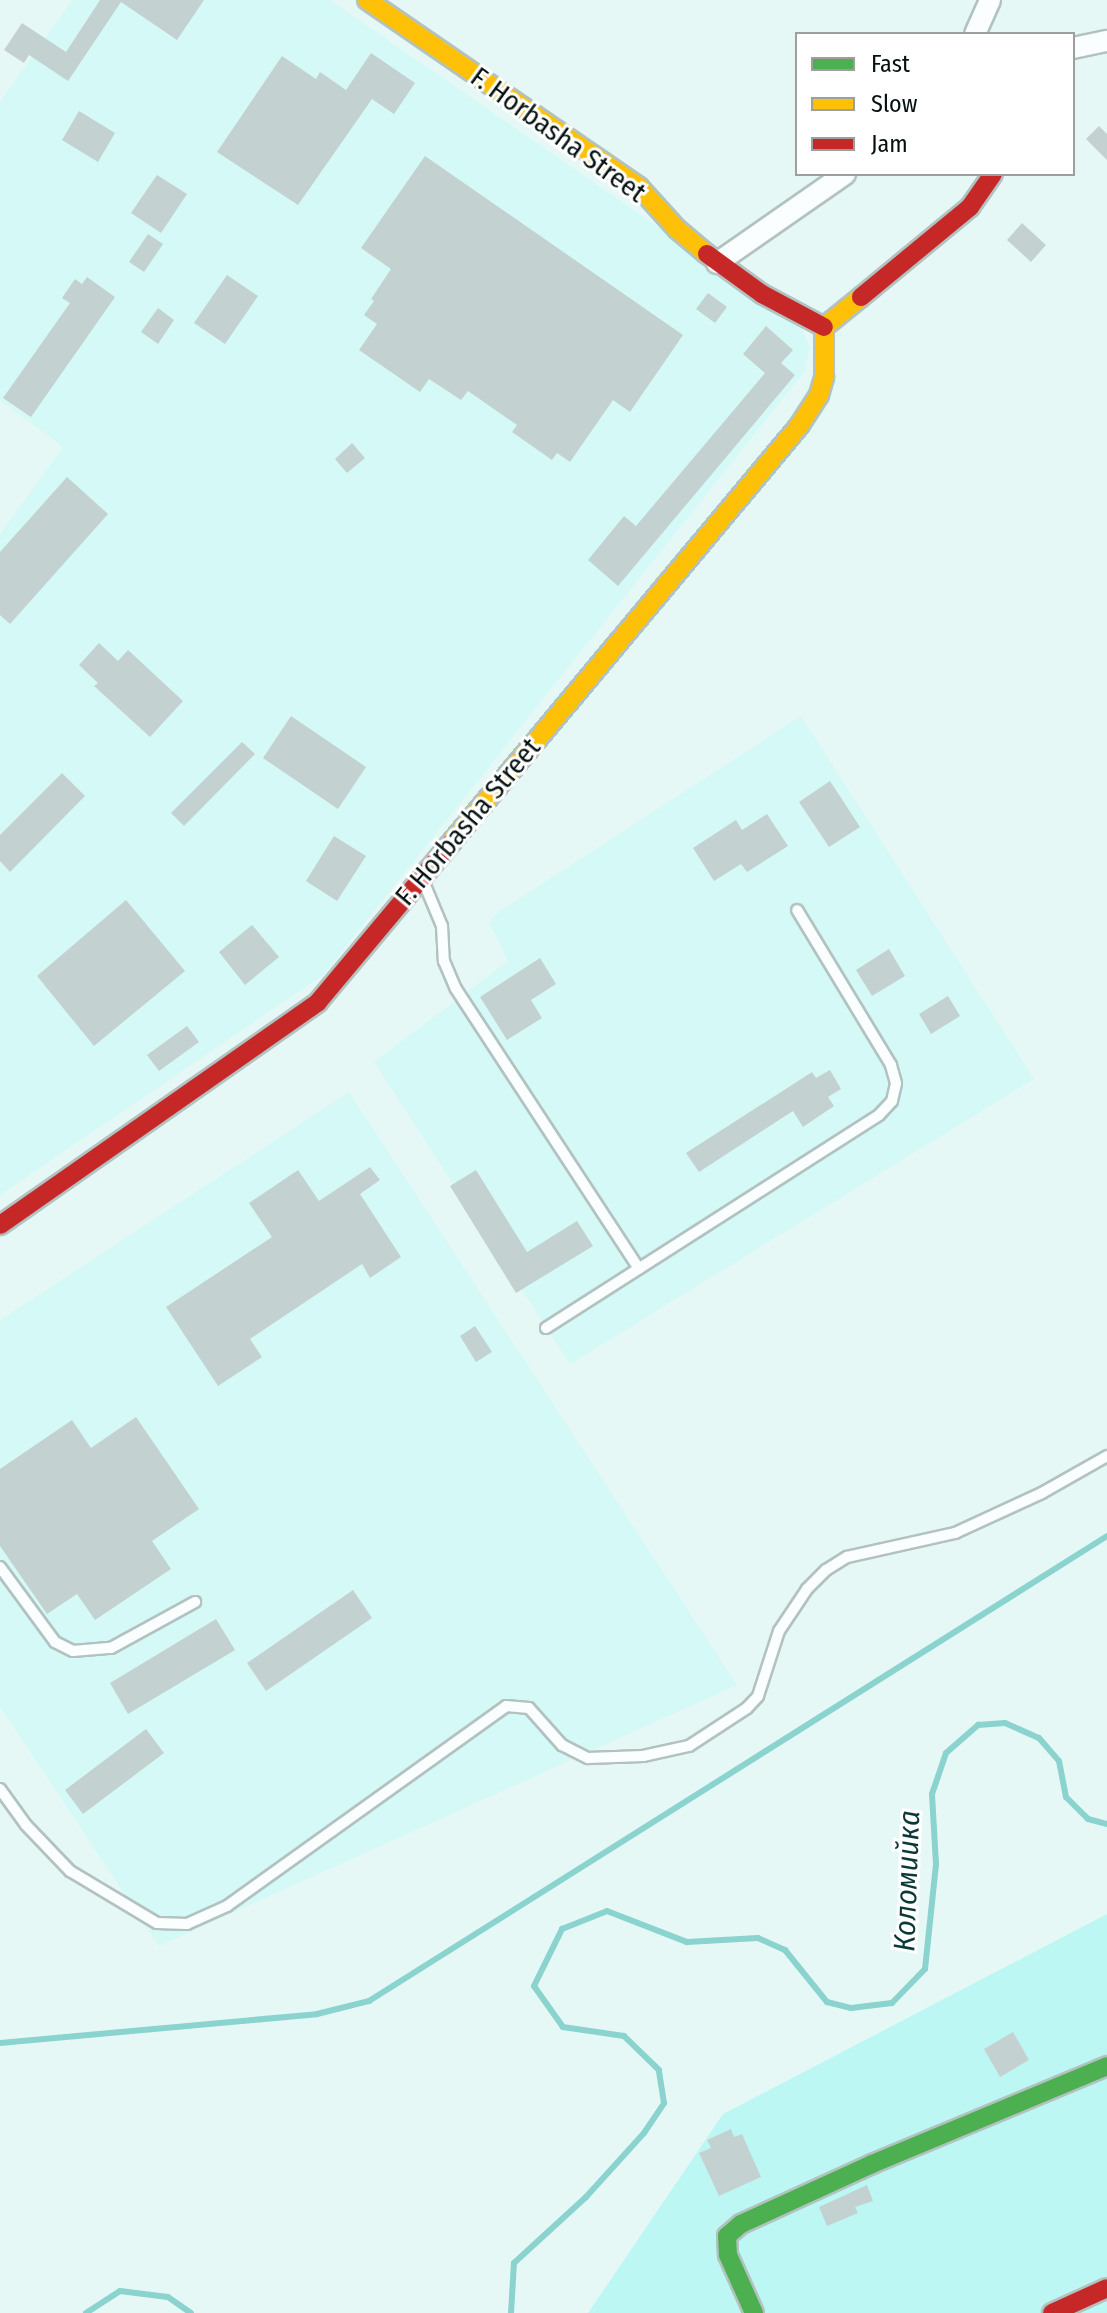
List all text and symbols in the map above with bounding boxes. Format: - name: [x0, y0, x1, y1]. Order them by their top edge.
- legend: [795, 32, 1075, 176]
- text: Fast: [871, 50, 910, 78]
- street label: F. Horbasha Street: [464, 60, 652, 210]
- text: Slow: [871, 90, 917, 118]
- text: Jam: [871, 130, 908, 158]
- street label: F. Horbasha Street: [388, 732, 548, 912]
- water label: Коломийка: [887, 1810, 927, 1952]

